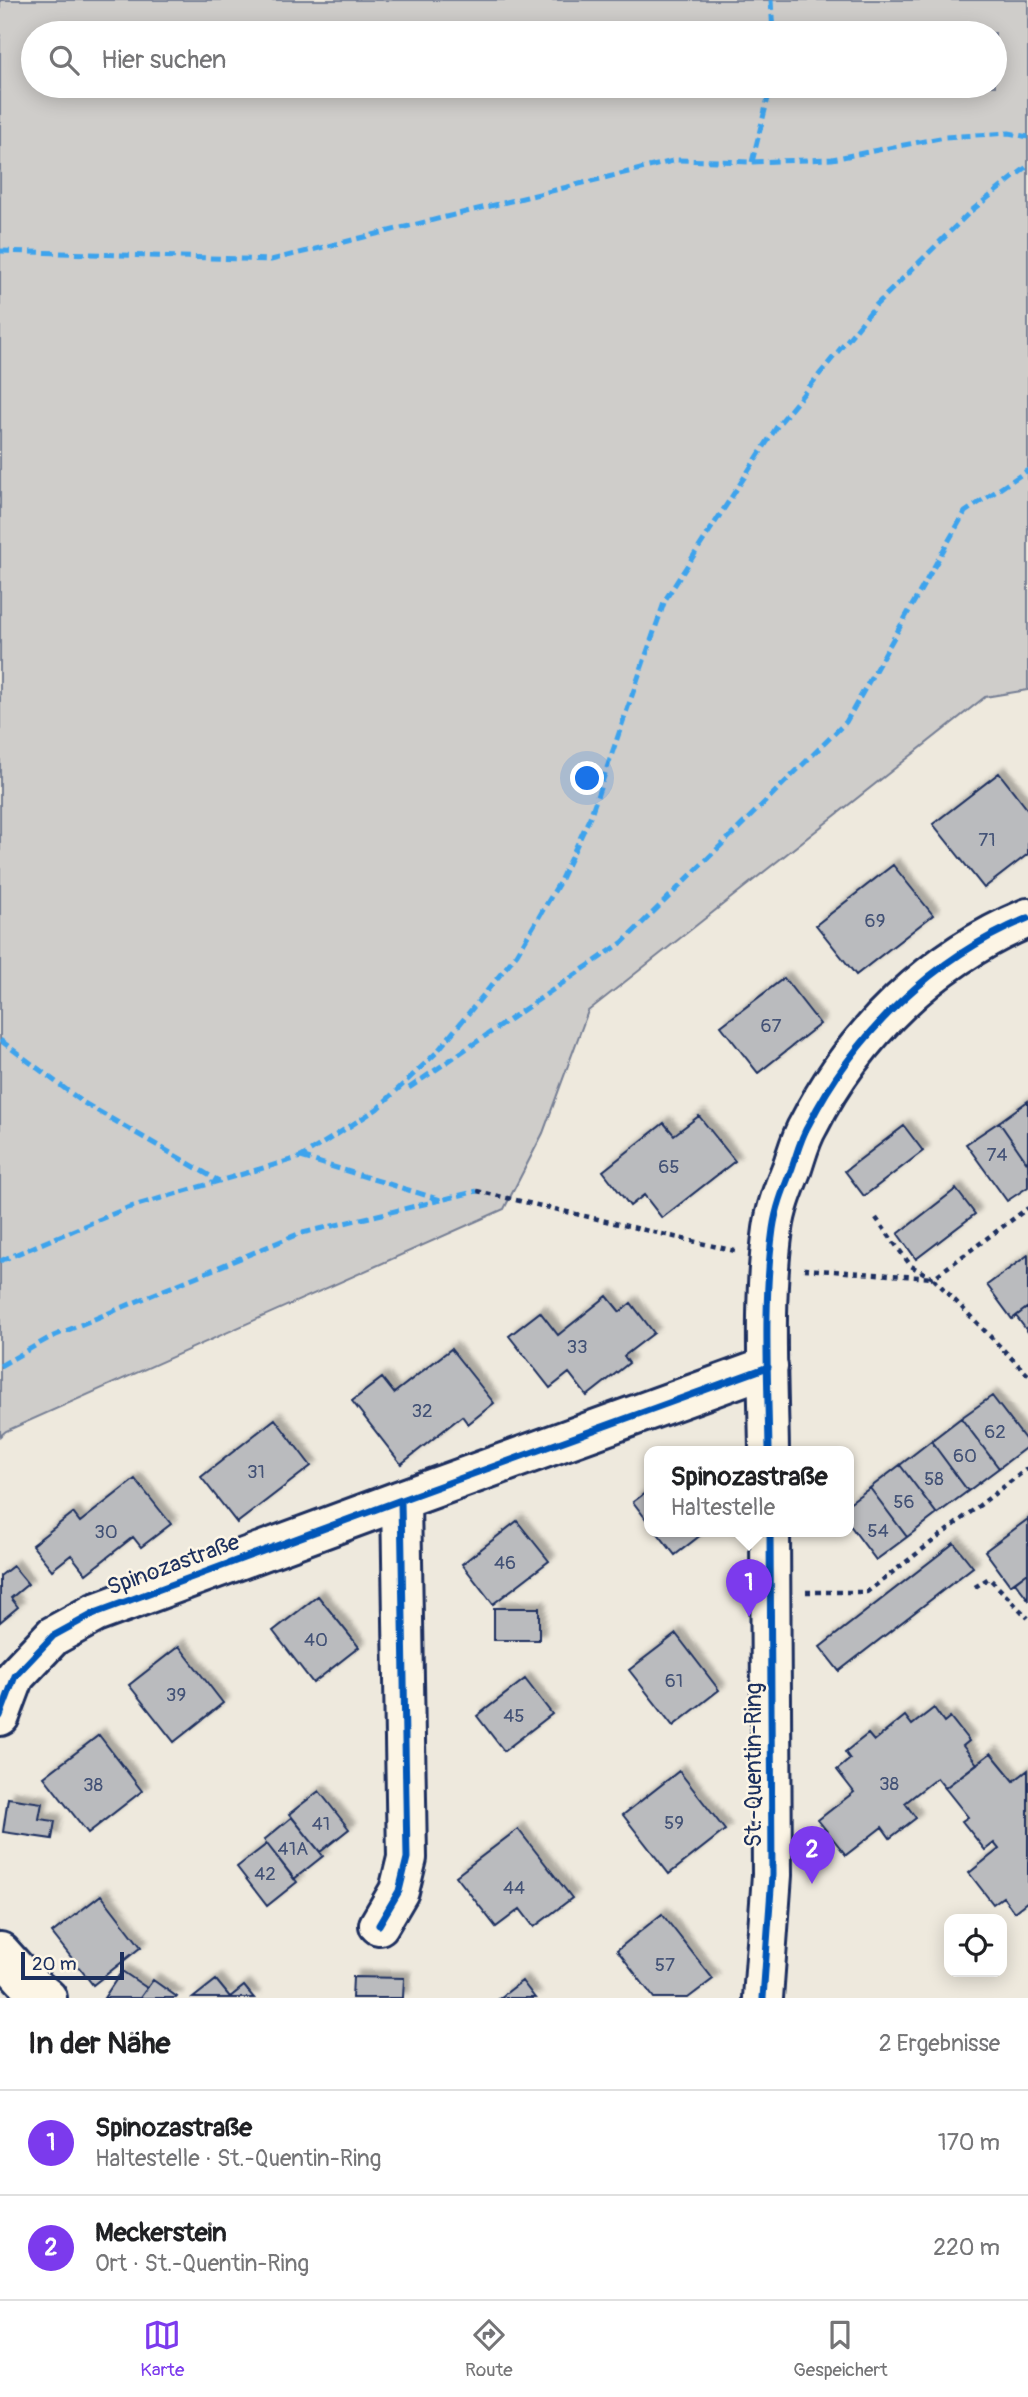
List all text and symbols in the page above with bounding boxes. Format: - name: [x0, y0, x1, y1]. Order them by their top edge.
- search box: [21, 21, 1007, 98]
- icon: search: [45, 41, 83, 79]
- text: Hier suchen: [101, 44, 226, 76]
- your location: [570, 761, 604, 795]
- house number: 71: [978, 828, 996, 852]
- house number: 69: [865, 909, 885, 933]
- house number: 67: [761, 1014, 781, 1038]
- house number: 74: [986, 1143, 1008, 1167]
- house number: 65: [658, 1155, 680, 1179]
- house number: 33: [566, 1335, 588, 1359]
- house number: 32: [411, 1399, 433, 1423]
- house number: 62: [984, 1420, 1006, 1444]
- house number: 60: [953, 1444, 977, 1468]
- popup: [644, 1446, 854, 1537]
- house number: 31: [247, 1460, 265, 1484]
- text: Spinozastraße: [670, 1461, 828, 1493]
- house number: 58: [924, 1467, 944, 1491]
- house number: 56: [893, 1490, 915, 1514]
- text: Haltestelle: [670, 1493, 775, 1522]
- house number: 54: [867, 1519, 889, 1543]
- house number: 30: [94, 1520, 118, 1544]
- street label: Spinozastraße: [103, 1527, 244, 1602]
- house number: 46: [494, 1551, 516, 1575]
- pin: 1: [726, 1559, 772, 1617]
- house number: 40: [304, 1628, 328, 1652]
- house number: 61: [665, 1669, 683, 1693]
- house number: 39: [166, 1683, 186, 1707]
- street label: St.-Quentin-Ring: [739, 1683, 768, 1847]
- house number: 45: [503, 1704, 525, 1728]
- house number: 38: [879, 1772, 899, 1796]
- house number: 38: [83, 1773, 103, 1797]
- house number: 59: [664, 1811, 684, 1835]
- house number: 41: [312, 1812, 330, 1836]
- pin: 2: [789, 1826, 835, 1884]
- house number: 41A: [278, 1837, 308, 1861]
- house number: 42: [254, 1862, 276, 1886]
- house number: 44: [503, 1876, 525, 1900]
- map controls: [944, 1914, 1007, 1977]
- button: locate: [944, 1914, 1007, 1977]
- scale bar: [21, 1949, 124, 1981]
- text: 20 m: [32, 1952, 77, 1976]
- house number: 57: [655, 1953, 675, 1977]
- text: In der Nähe: [28, 2025, 170, 2062]
- text: 2 Ergebnisse: [879, 2029, 1000, 2058]
- text: Spinozastraße: [95, 2112, 252, 2144]
- text: 1: [47, 2128, 56, 2157]
- text: 170 m: [938, 2128, 1000, 2157]
- text: Haltestelle · St.-Quentin-Ring: [95, 2144, 381, 2173]
- text: Meckerstein: [95, 2217, 227, 2249]
- text: 2: [45, 2233, 57, 2262]
- text: 220 m: [933, 2233, 1000, 2262]
- text: Ort · St.-Quentin-Ring: [95, 2249, 309, 2278]
- tab: Karte: [140, 2316, 184, 2382]
- tab: Route: [465, 2316, 513, 2382]
- tab: Gespeichert: [793, 2316, 888, 2382]

